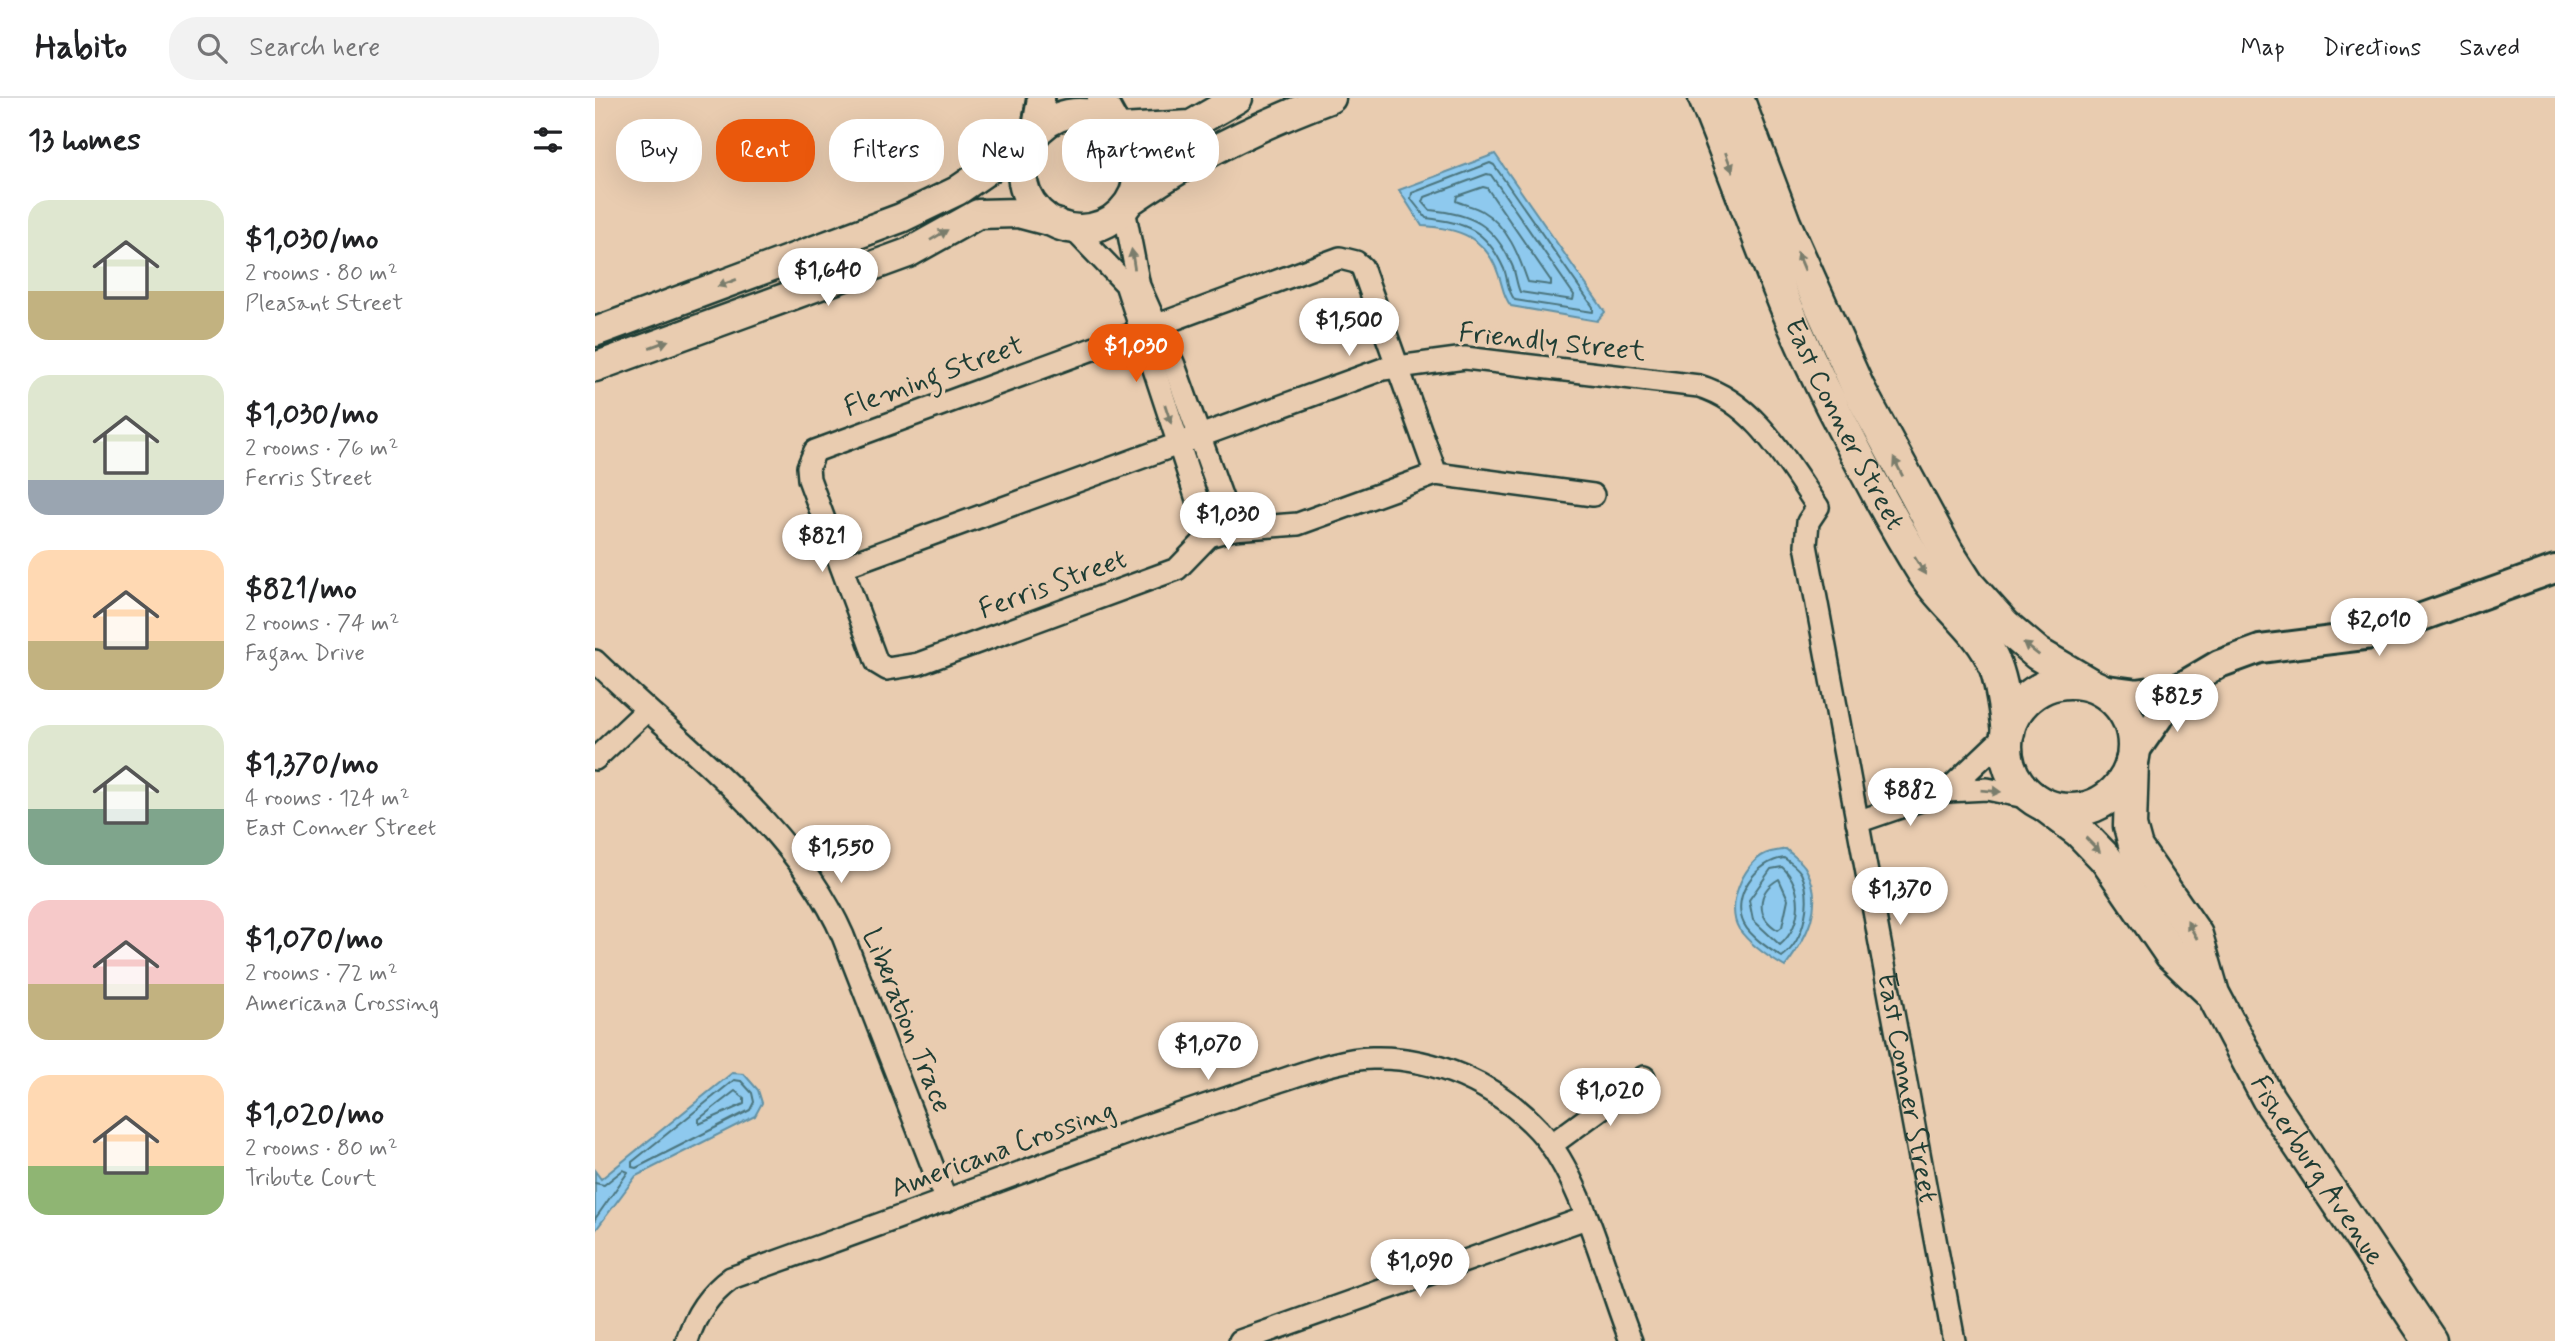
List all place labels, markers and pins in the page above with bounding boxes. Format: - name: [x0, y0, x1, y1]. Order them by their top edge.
- pin: $1,640: [771, 248, 885, 308]
- pin: $1,500: [1292, 299, 1406, 358]
- pin: $1,030: [1079, 324, 1193, 384]
- pin: $1,030: [1171, 492, 1285, 552]
- pin: $821: [781, 514, 863, 574]
- pin: $2,010: [2322, 598, 2436, 658]
- pin: $825: [2136, 674, 2218, 734]
- pin: $882: [1869, 768, 1951, 828]
- pin: $1,550: [784, 826, 898, 885]
- pin: $1,370: [1843, 868, 1957, 927]
- pin: $1,070: [1151, 1023, 1265, 1082]
- pin: $1,020: [1553, 1068, 1667, 1128]
- pin: $1,090: [1363, 1240, 1477, 1299]

